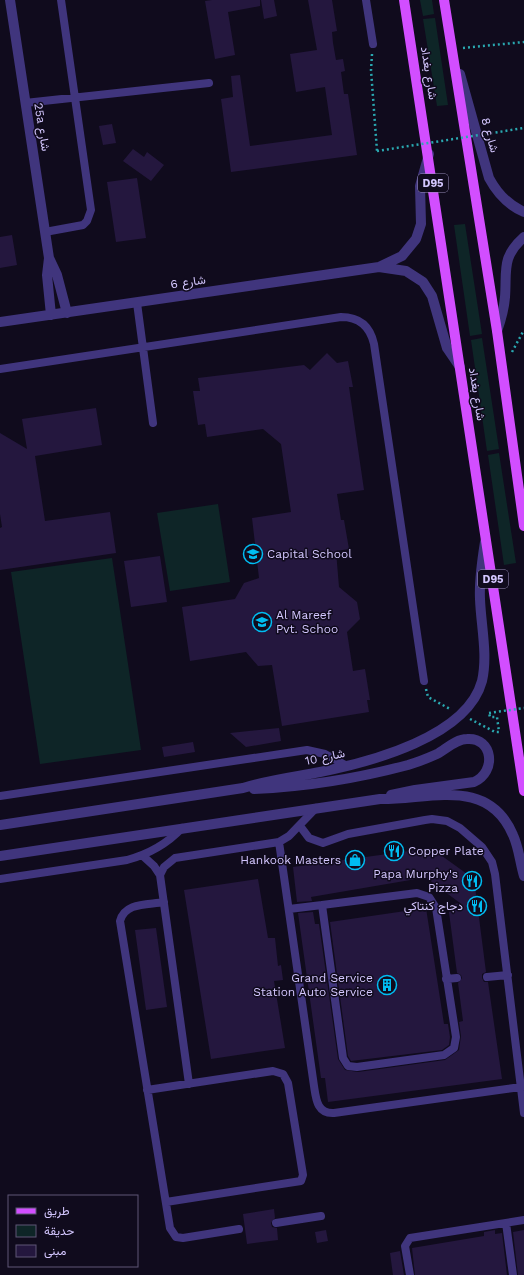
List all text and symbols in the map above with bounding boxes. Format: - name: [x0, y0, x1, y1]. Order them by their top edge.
- street label: شارع بغداد: [416, 45, 440, 101]
- street label: 25a شارع: [29, 102, 53, 152]
- street label: شارع 8: [476, 116, 502, 155]
- road number: D95: [418, 174, 448, 192]
- street label: شارع 6: [169, 273, 207, 293]
- street label: شارع بغداد: [464, 366, 488, 422]
- school or university icon: Capital School: [242, 543, 264, 565]
- place label: Capital School: [267, 547, 352, 561]
- road number: D95: [478, 570, 508, 588]
- place label: Al Mareef Pvt. Schoo: [276, 608, 338, 636]
- school or university icon: Al Mareef Pvt. Schoo: [251, 611, 273, 633]
- street label: شارع 10: [304, 746, 347, 770]
- restaurant icon: Copper Plate: [383, 840, 405, 862]
- place label: Copper Plate: [408, 844, 484, 858]
- shop icon: Hankook Masters: [344, 849, 366, 871]
- place label: Hankook Masters: [240, 853, 341, 867]
- place label: Papa Murphy's Pizza: [373, 867, 458, 895]
- restaurant icon: Papa Murphy's Pizza: [461, 870, 483, 892]
- restaurant icon: دجاج كنتاكي: [466, 895, 488, 917]
- place label: دجاج كنتاكي: [404, 899, 463, 916]
- place label: Grand Service Station Auto Service: [253, 971, 373, 999]
- building icon: Grand Service Station Auto Service: [376, 974, 398, 996]
- legend: [8, 1195, 138, 1267]
- text: طريق: [44, 1204, 70, 1219]
- text: حديقة: [44, 1224, 74, 1238]
- text: مبنى: [44, 1244, 66, 1259]

